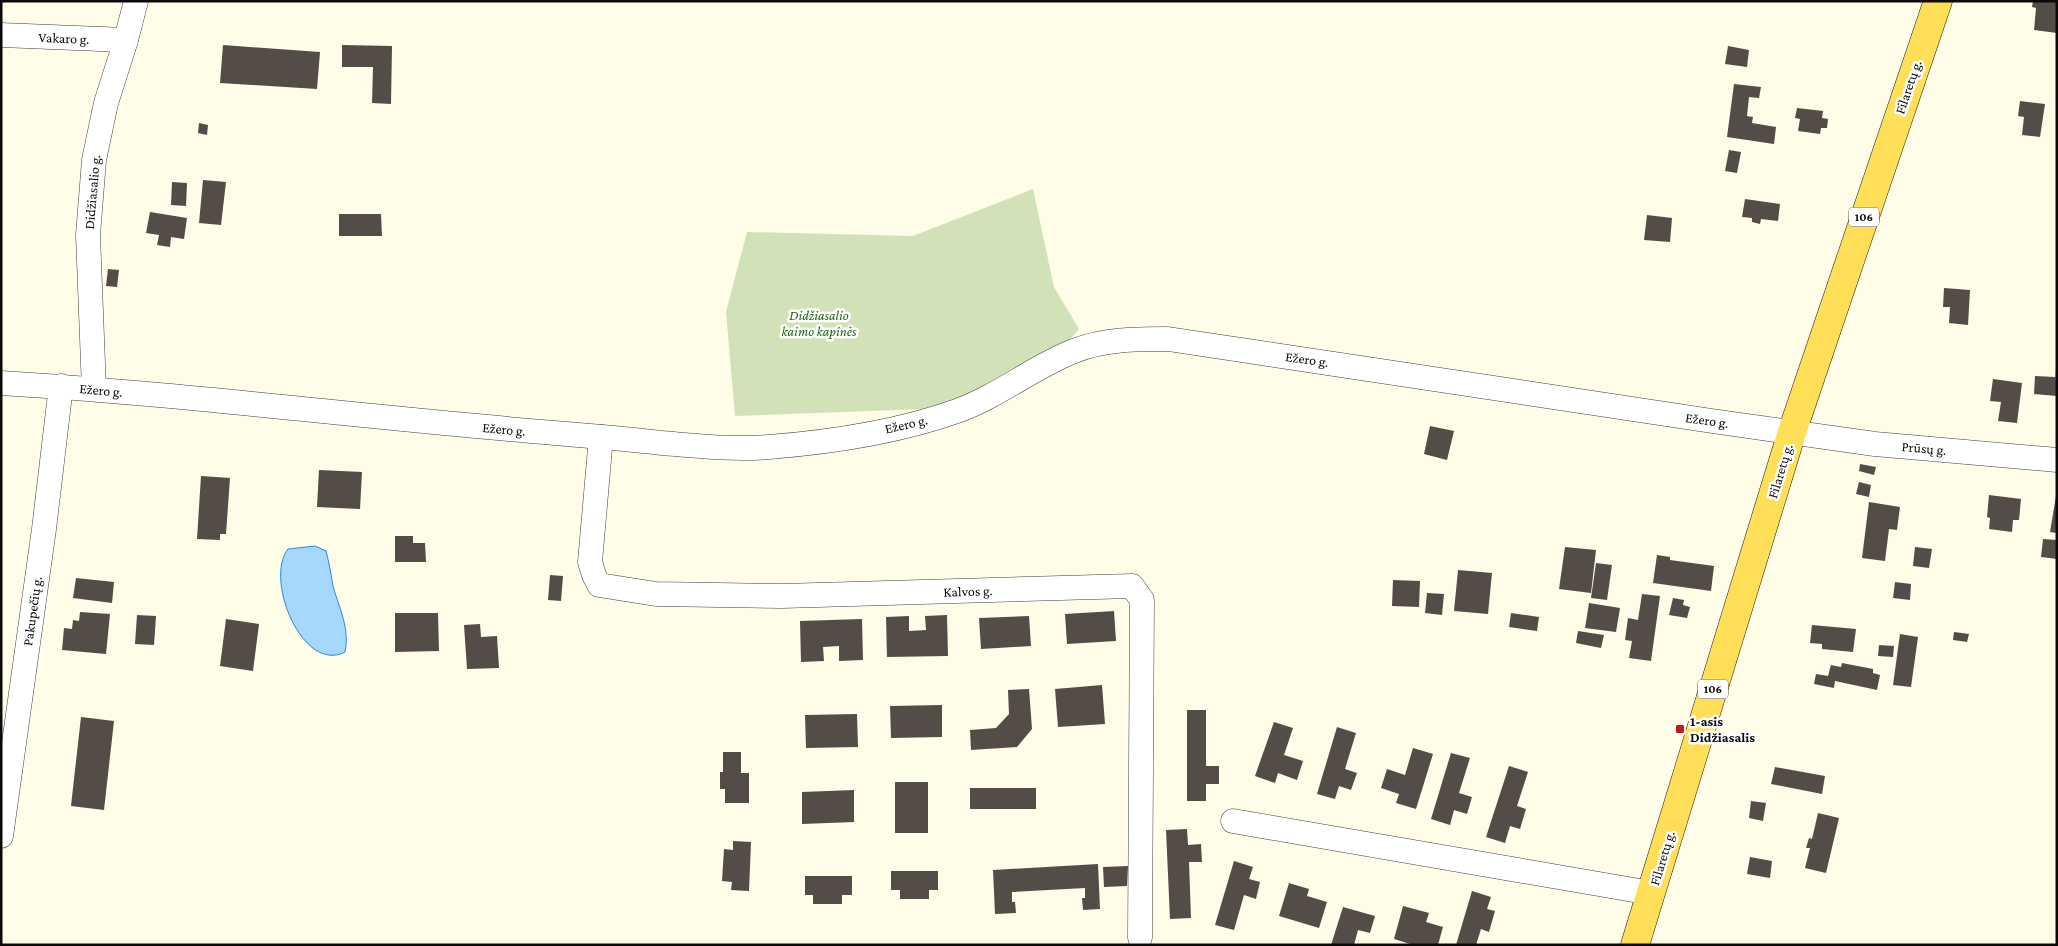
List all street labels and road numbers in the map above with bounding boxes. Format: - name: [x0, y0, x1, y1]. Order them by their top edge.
- street label: Vakaro g.: [38, 29, 90, 47]
- street label: Filaretų g.: [1891, 58, 1925, 116]
- street label: Didžiasalio g.: [81, 154, 103, 230]
- road number: 106: [1849, 208, 1879, 226]
- street label: Ežero g.: [1284, 348, 1330, 370]
- street label: Ežero g.: [79, 380, 123, 400]
- street label: Ežero g.: [1684, 409, 1730, 431]
- street label: Ežero g.: [883, 411, 929, 437]
- street label: Ežero g.: [482, 419, 526, 439]
- street label: Prūsų g.: [1901, 438, 1947, 458]
- street label: Filaretų g.: [1764, 442, 1796, 500]
- street label: Pakupečių g.: [19, 575, 45, 647]
- street label: Kalvos g.: [943, 582, 993, 600]
- road number: 106: [1698, 680, 1728, 699]
- street label: Filaretų g.: [1646, 829, 1678, 887]

